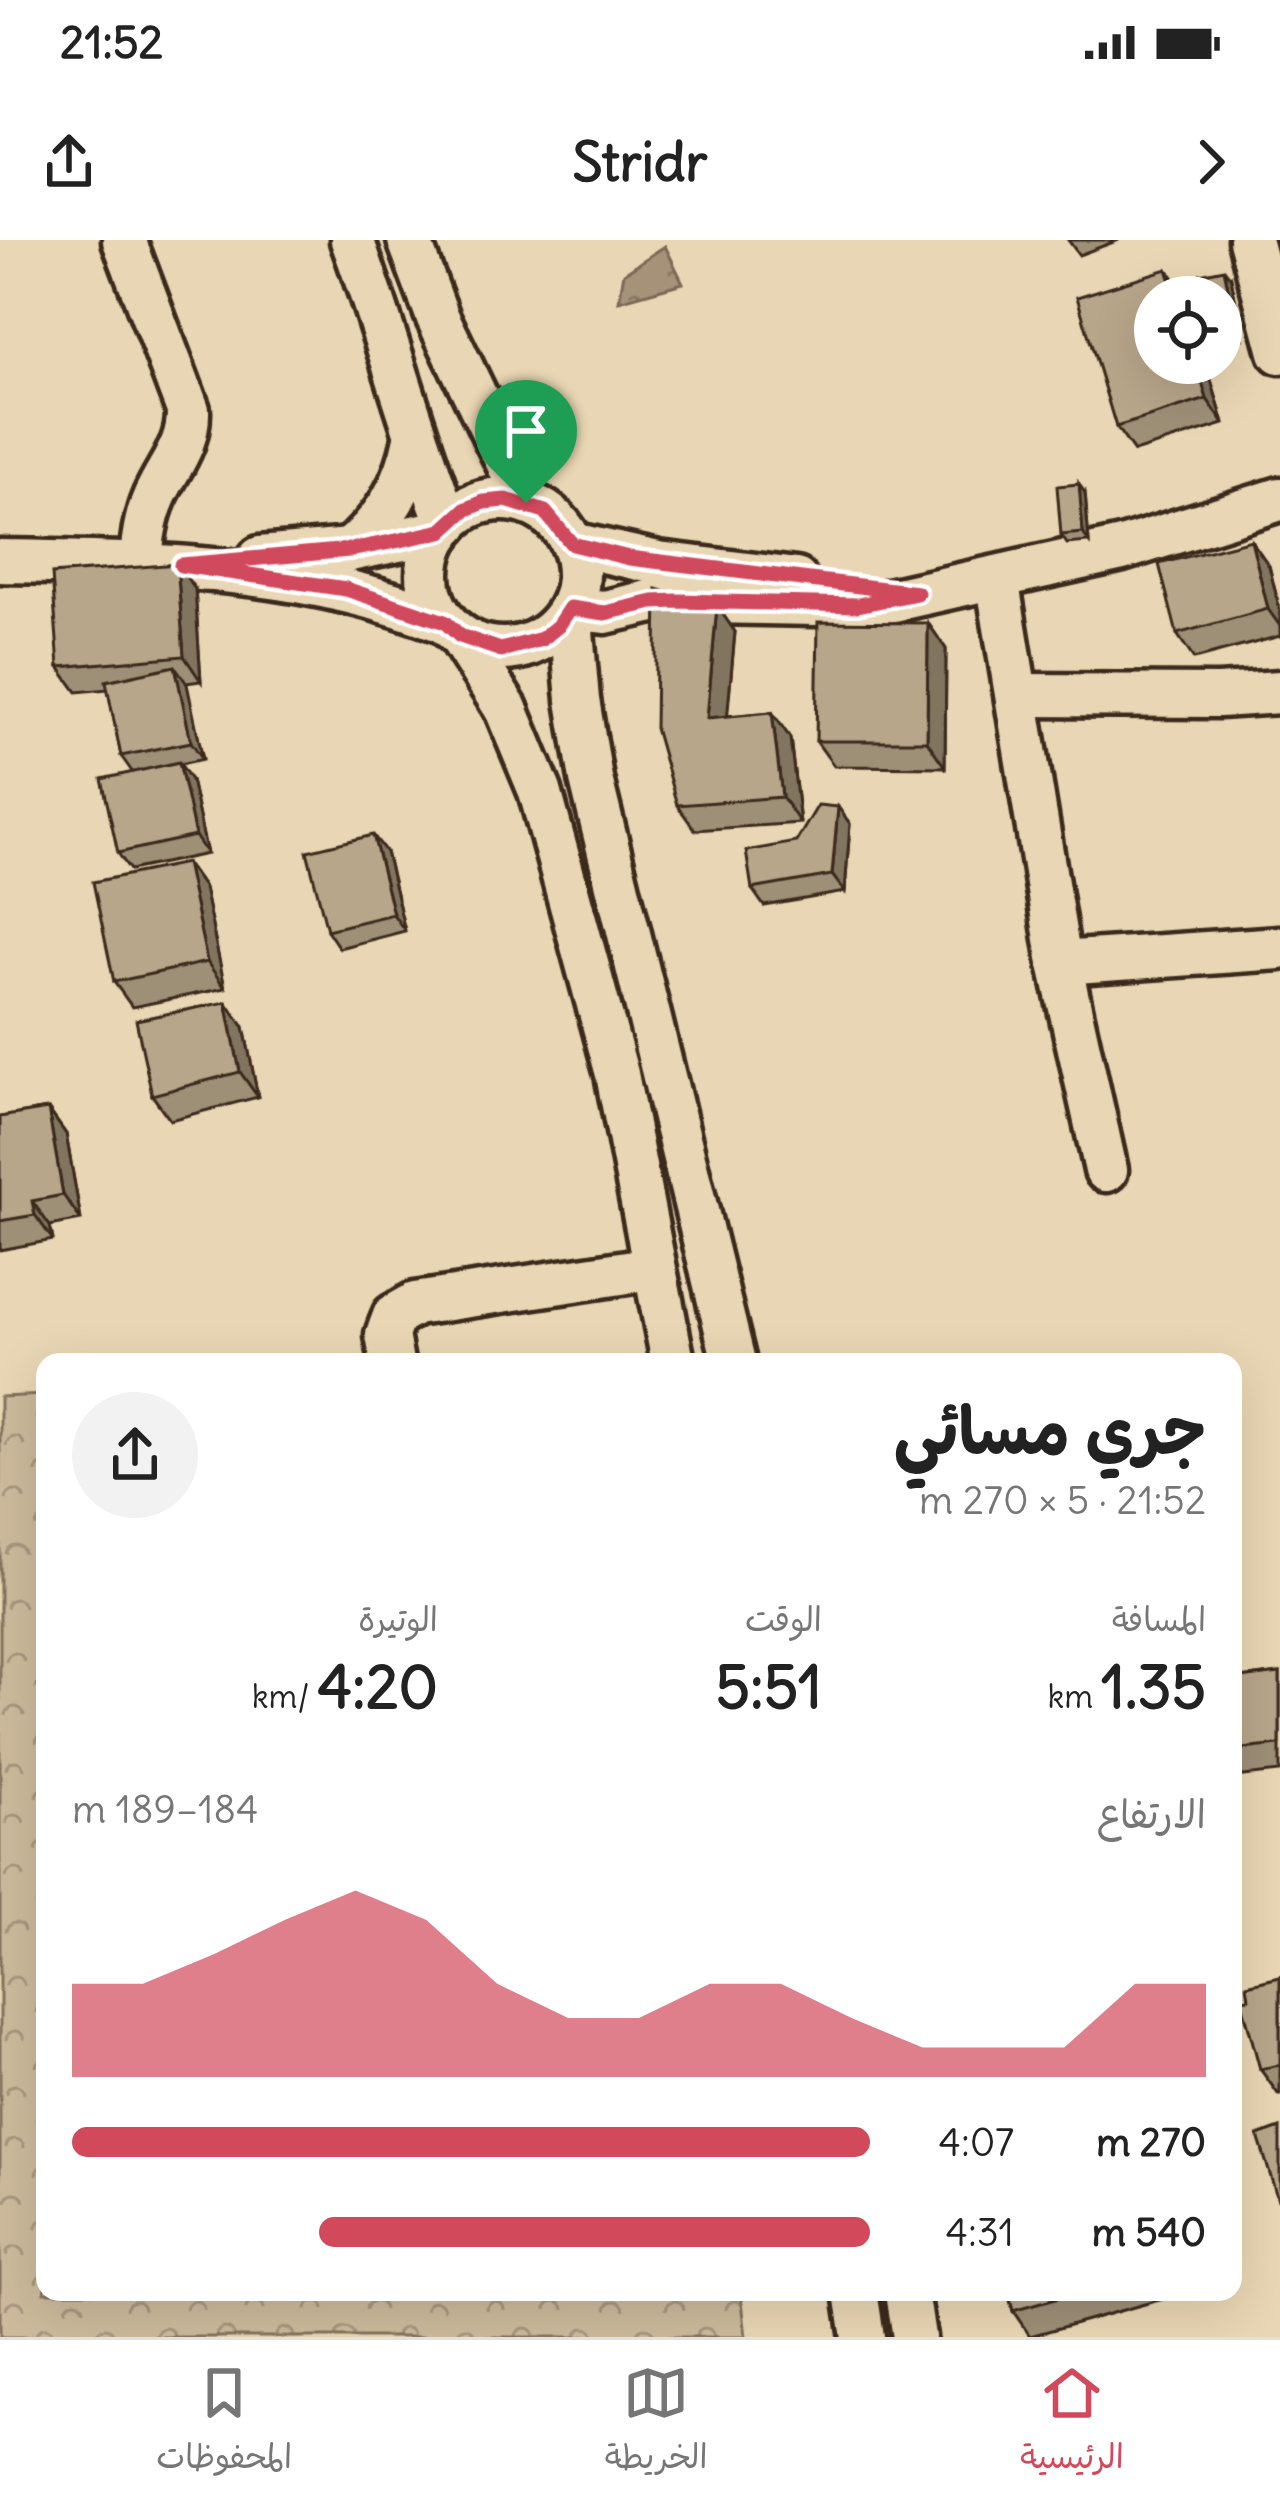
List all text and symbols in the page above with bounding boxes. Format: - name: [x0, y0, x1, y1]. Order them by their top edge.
- text: 21:52: [60, 14, 163, 70]
- text: Stridr: [572, 128, 708, 196]
- icon: share: [36, 129, 102, 195]
- icon: forward: [1178, 129, 1244, 195]
- map controls: [1134, 276, 1242, 384]
- button: locate: [1134, 276, 1242, 384]
- pin: [475, 380, 577, 503]
- icon: arrive: [493, 398, 559, 464]
- text: جري مسائي: [894, 1389, 1206, 1472]
- button: share: [72, 1392, 198, 1518]
- text: 21:52 · 5 × 270 m: [919, 1476, 1206, 1525]
- text: الوتيرة: [358, 1598, 438, 1640]
- text: الوقت: [745, 1598, 822, 1640]
- text: المسافة: [1112, 1598, 1206, 1640]
- text: 4:20: [317, 1649, 438, 1724]
- text: 5:51: [716, 1649, 822, 1724]
- text: 1.35: [1101, 1649, 1206, 1724]
- text: /km: [252, 1675, 317, 1717]
- text: km: [1048, 1675, 1101, 1717]
- text: 184–189 m: [72, 1785, 259, 1834]
- text: الارتفاع: [1097, 1790, 1206, 1839]
- text: 4:07: [938, 2118, 1014, 2167]
- text: 270 m: [1096, 2118, 1206, 2167]
- text: 4:31: [945, 2208, 1014, 2257]
- text: 540 m: [1092, 2208, 1206, 2257]
- tab: المحفوظات: [156, 2360, 292, 2486]
- tab: الخريطة: [605, 2360, 708, 2486]
- tab: الرئيسية: [1020, 2360, 1124, 2486]

